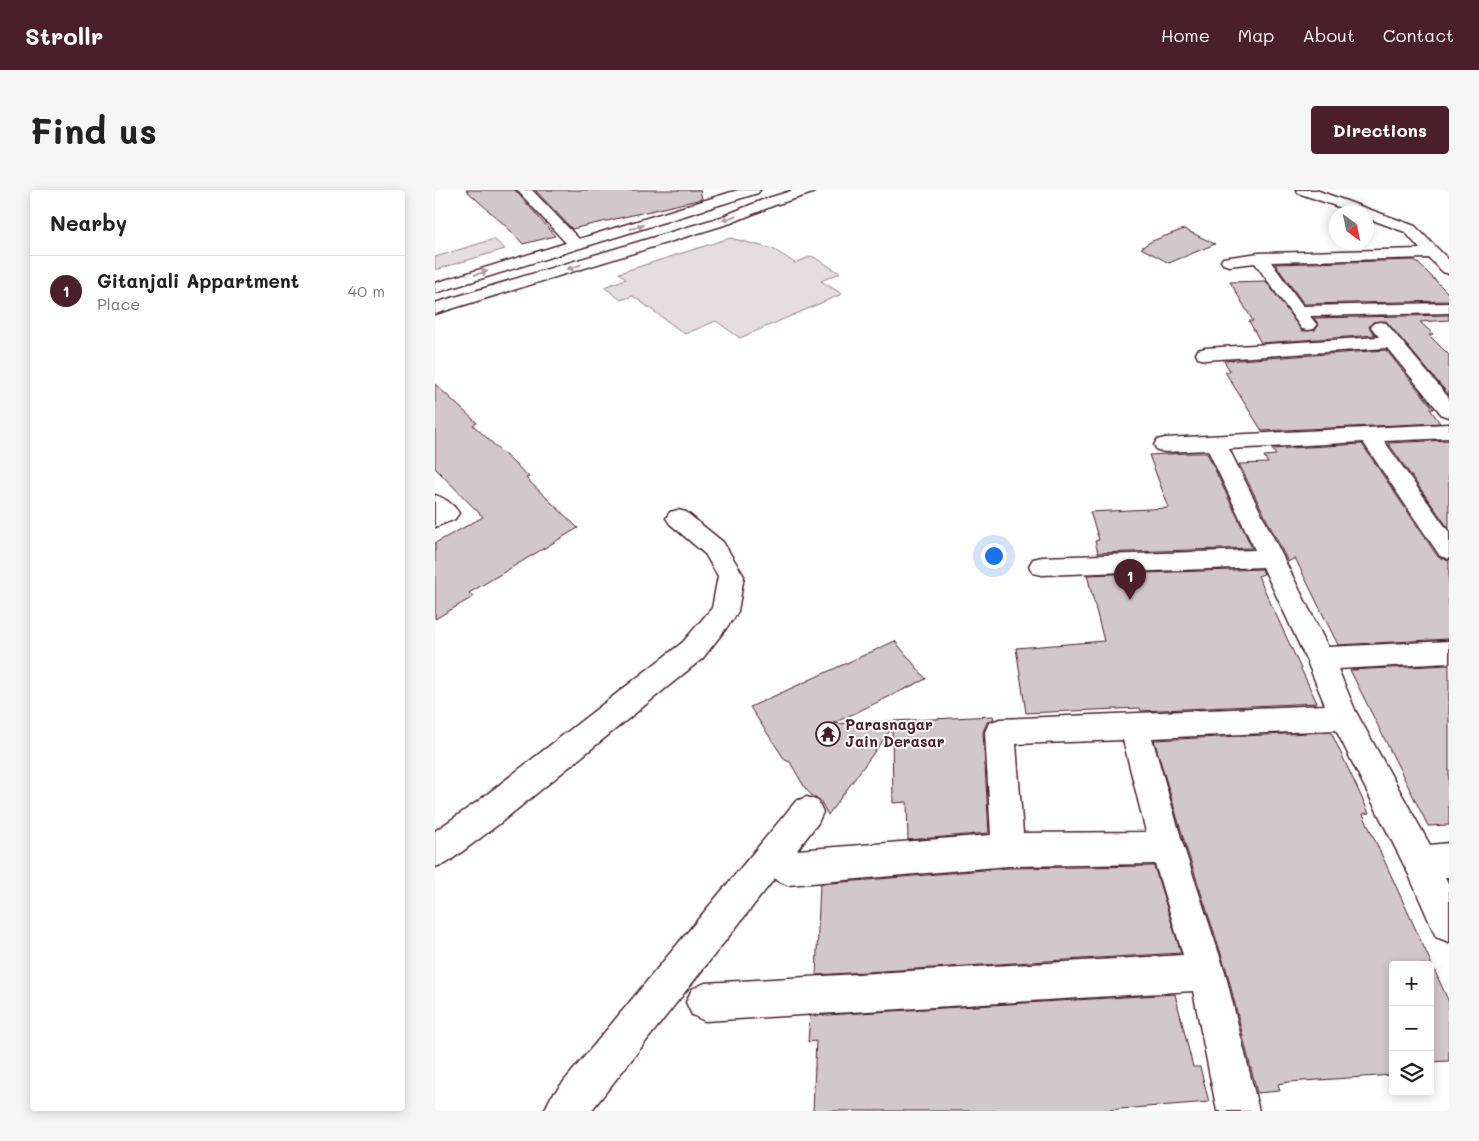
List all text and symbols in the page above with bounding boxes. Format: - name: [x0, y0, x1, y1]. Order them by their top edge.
- text: Strollr: [25, 20, 103, 51]
- text: Home: [1161, 23, 1210, 47]
- text: Map: [1238, 23, 1274, 47]
- text: About: [1302, 23, 1355, 47]
- text: Contact: [1383, 23, 1454, 47]
- button: Directions: [1311, 106, 1449, 154]
- text: Find us: [30, 107, 157, 153]
- north arrow: [1329, 205, 1374, 250]
- text: Nearby: [50, 209, 127, 236]
- one-way arrow: [721, 214, 736, 222]
- one-way arrow: [630, 222, 645, 230]
- one-way arrow: [567, 264, 582, 271]
- text: Gitanjali Appartment: [97, 268, 299, 293]
- one-way arrow: [474, 268, 489, 276]
- text: 1: [62, 280, 70, 301]
- text: 40 m: [348, 280, 385, 301]
- text: Place: [97, 293, 140, 314]
- your location: [981, 543, 1007, 569]
- pin: 1: [1114, 559, 1146, 600]
- place label: Parasnagar Jain Derasar: [845, 714, 945, 751]
- temple icon: Parasnagar Jain Derasar: [815, 721, 841, 747]
- map controls: [1389, 961, 1434, 1096]
- button: +: [1389, 961, 1434, 1006]
- button: −: [1389, 1006, 1434, 1051]
- button: layers: [1389, 1051, 1434, 1096]

